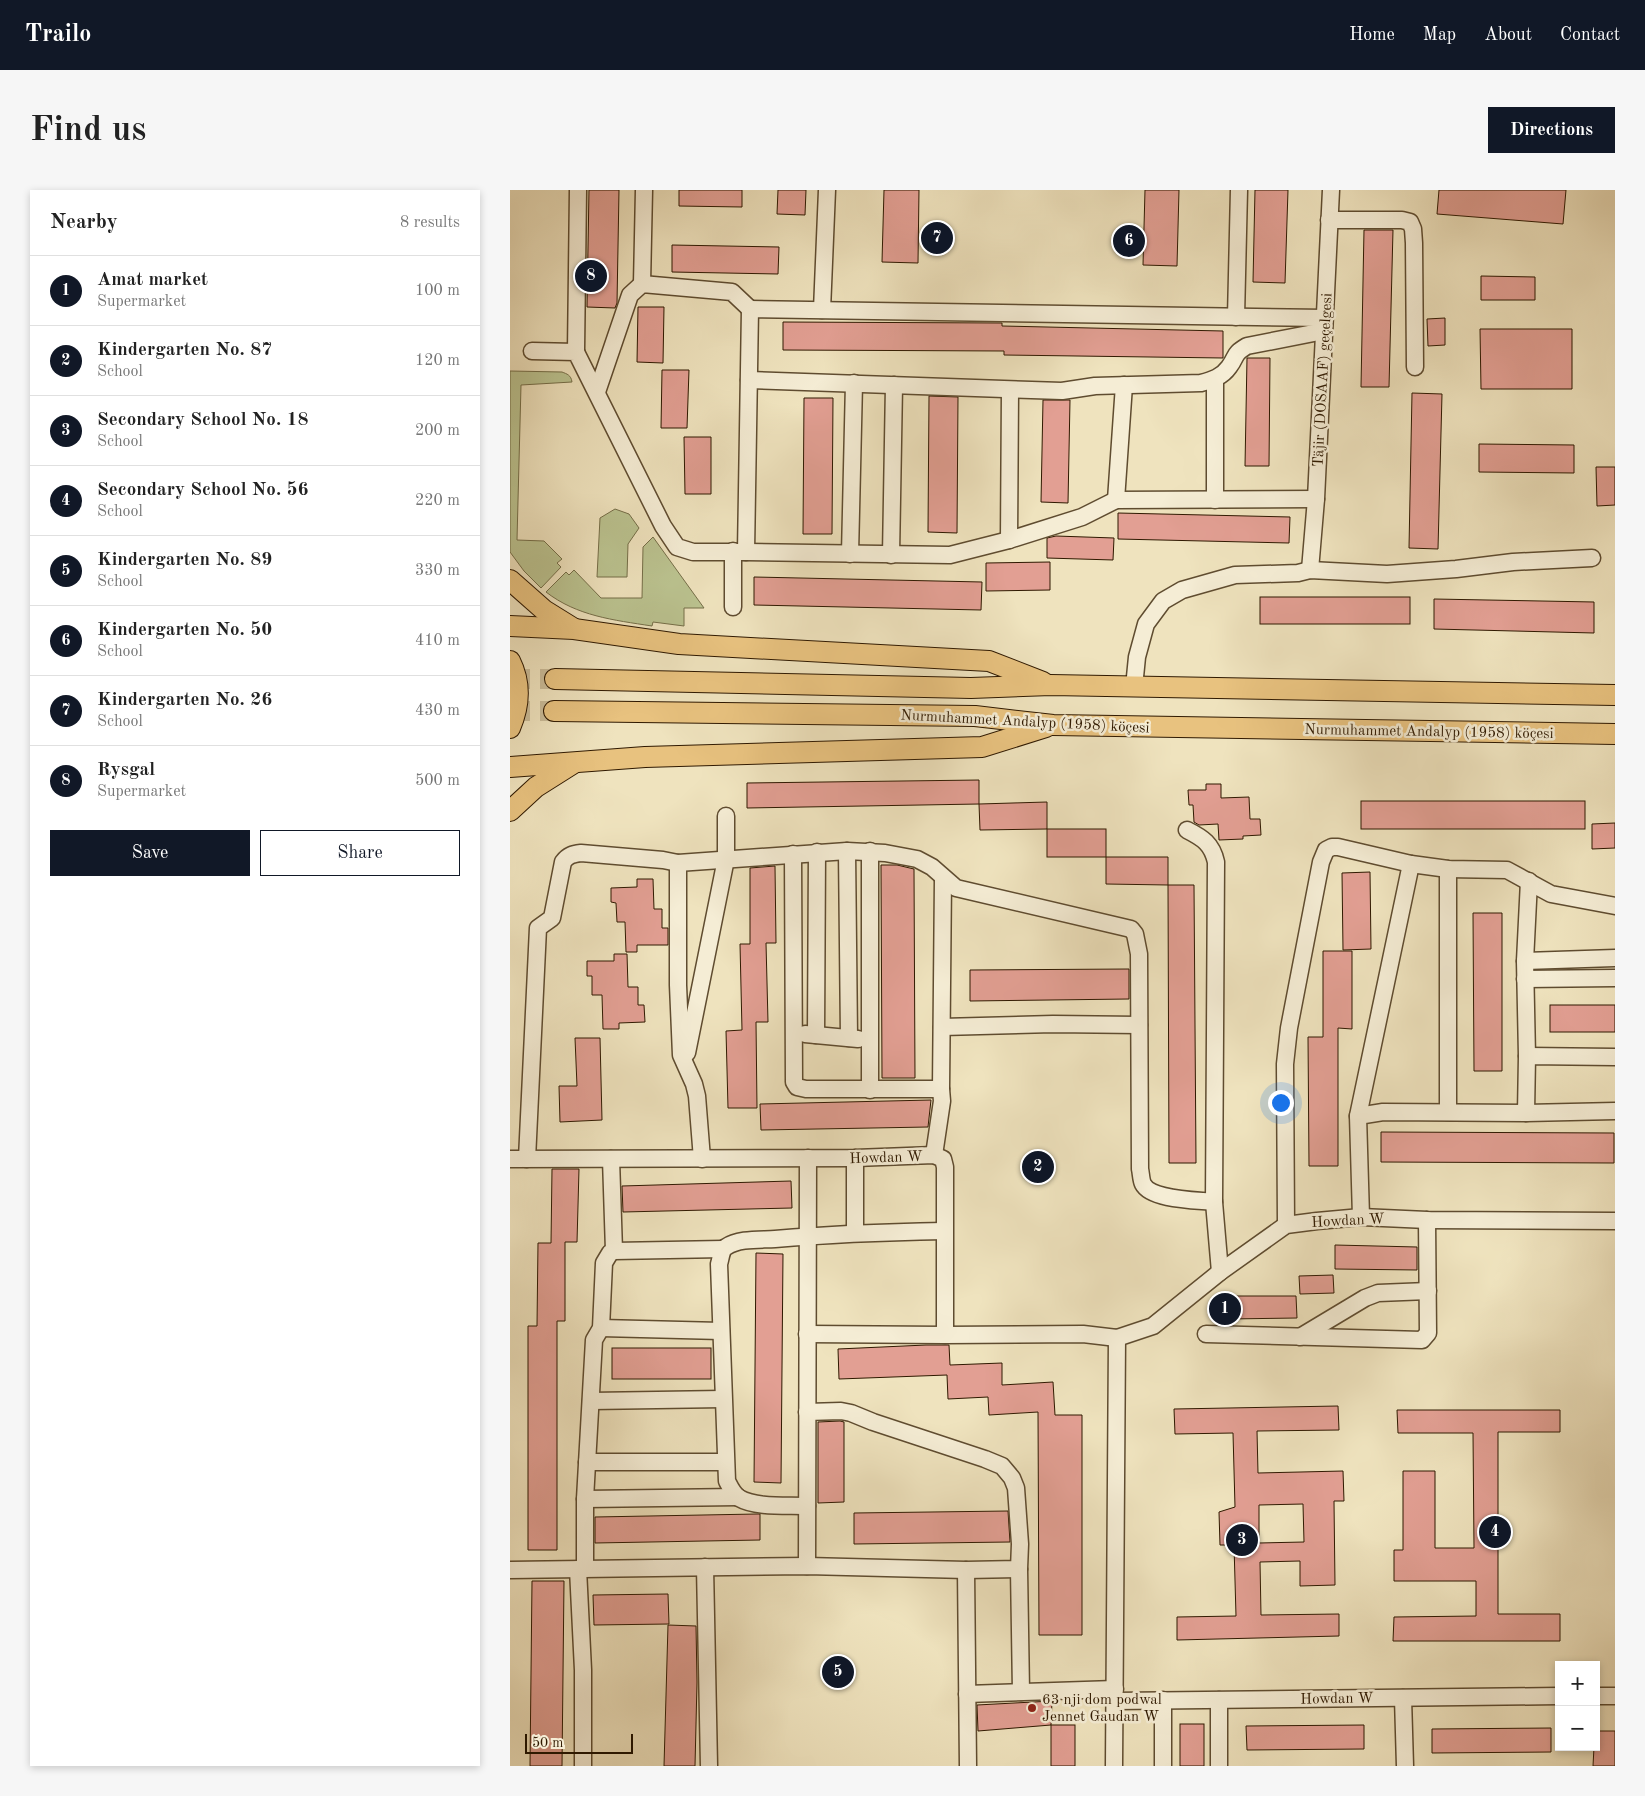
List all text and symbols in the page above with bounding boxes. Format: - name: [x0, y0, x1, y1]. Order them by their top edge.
- text: Trailo: [25, 23, 91, 47]
- text: Home: [1349, 26, 1395, 44]
- text: Map: [1423, 26, 1456, 44]
- text: About: [1484, 26, 1532, 44]
- text: Contact: [1560, 26, 1620, 44]
- button: Directions: [1488, 107, 1615, 153]
- text: Find us: [30, 113, 146, 148]
- text: Nearby: [50, 212, 118, 233]
- text: 8 results: [400, 215, 460, 231]
- pin: 7: [921, 219, 953, 257]
- pin: 6: [1113, 222, 1145, 260]
- pin: 8: [575, 257, 607, 295]
- text: Amat market: [97, 271, 208, 290]
- text: 1: [61, 283, 71, 299]
- text: 100 m: [415, 283, 460, 299]
- street label: Täjir (DOSAAF) geçelgesi: [1311, 293, 1336, 468]
- text: Supermarket: [97, 294, 186, 310]
- text: Kindergarten No. 87: [97, 341, 272, 360]
- text: 2: [61, 353, 71, 369]
- text: 120 m: [415, 353, 460, 369]
- text: School: [97, 364, 143, 380]
- text: Secondary School No. 18: [97, 411, 309, 430]
- text: 3: [61, 423, 71, 439]
- text: 200 m: [415, 423, 460, 439]
- text: School: [97, 434, 143, 450]
- text: Secondary School No. 56: [97, 481, 309, 500]
- text: 4: [61, 493, 71, 509]
- text: 220 m: [415, 493, 460, 509]
- text: School: [97, 504, 143, 520]
- text: Kindergarten No. 89: [97, 551, 272, 570]
- text: 5: [61, 563, 71, 579]
- text: 330 m: [415, 563, 460, 579]
- text: School: [97, 574, 143, 590]
- text: Kindergarten No. 50: [97, 621, 272, 640]
- text: 6: [61, 633, 71, 649]
- text: 410 m: [415, 633, 460, 649]
- text: School: [97, 644, 143, 660]
- text: Kindergarten No. 26: [97, 691, 272, 710]
- text: 7: [61, 703, 71, 719]
- text: 430 m: [415, 703, 460, 719]
- street label: Nurmuhammet Andalyp (1958) köçesi: [900, 708, 1150, 737]
- text: School: [97, 714, 143, 730]
- street label: Nurmuhammet Andalyp (1958) köçesi: [1304, 723, 1554, 742]
- text: Rysgal: [97, 761, 155, 780]
- text: 8: [61, 773, 71, 789]
- text: 500 m: [415, 773, 460, 789]
- text: Supermarket: [97, 784, 186, 800]
- button: Save: [50, 830, 250, 876]
- button: Share: [260, 830, 460, 876]
- your location: [1268, 1090, 1294, 1116]
- pin: 2: [1022, 1148, 1054, 1186]
- street label: Howdan W: [849, 1150, 923, 1167]
- street label: Howdan W: [1311, 1212, 1385, 1231]
- pin: 1: [1209, 1290, 1241, 1328]
- pin: 4: [1479, 1513, 1511, 1551]
- pin: 3: [1226, 1521, 1258, 1559]
- pin: 5: [822, 1653, 854, 1691]
- map controls: [1555, 1661, 1600, 1751]
- button: +: [1555, 1661, 1600, 1706]
- street label: Howdan W: [1300, 1691, 1374, 1708]
- place label: 63 nji dom podwal Jennet Gaudan W: [1042, 1693, 1162, 1725]
- marker: 63 nji dom podwal Jennet Gaudan W: [1026, 1702, 1038, 1714]
- button: −: [1555, 1706, 1600, 1751]
- scale bar: [525, 1731, 632, 1754]
- text: 50 m: [532, 1736, 563, 1750]

